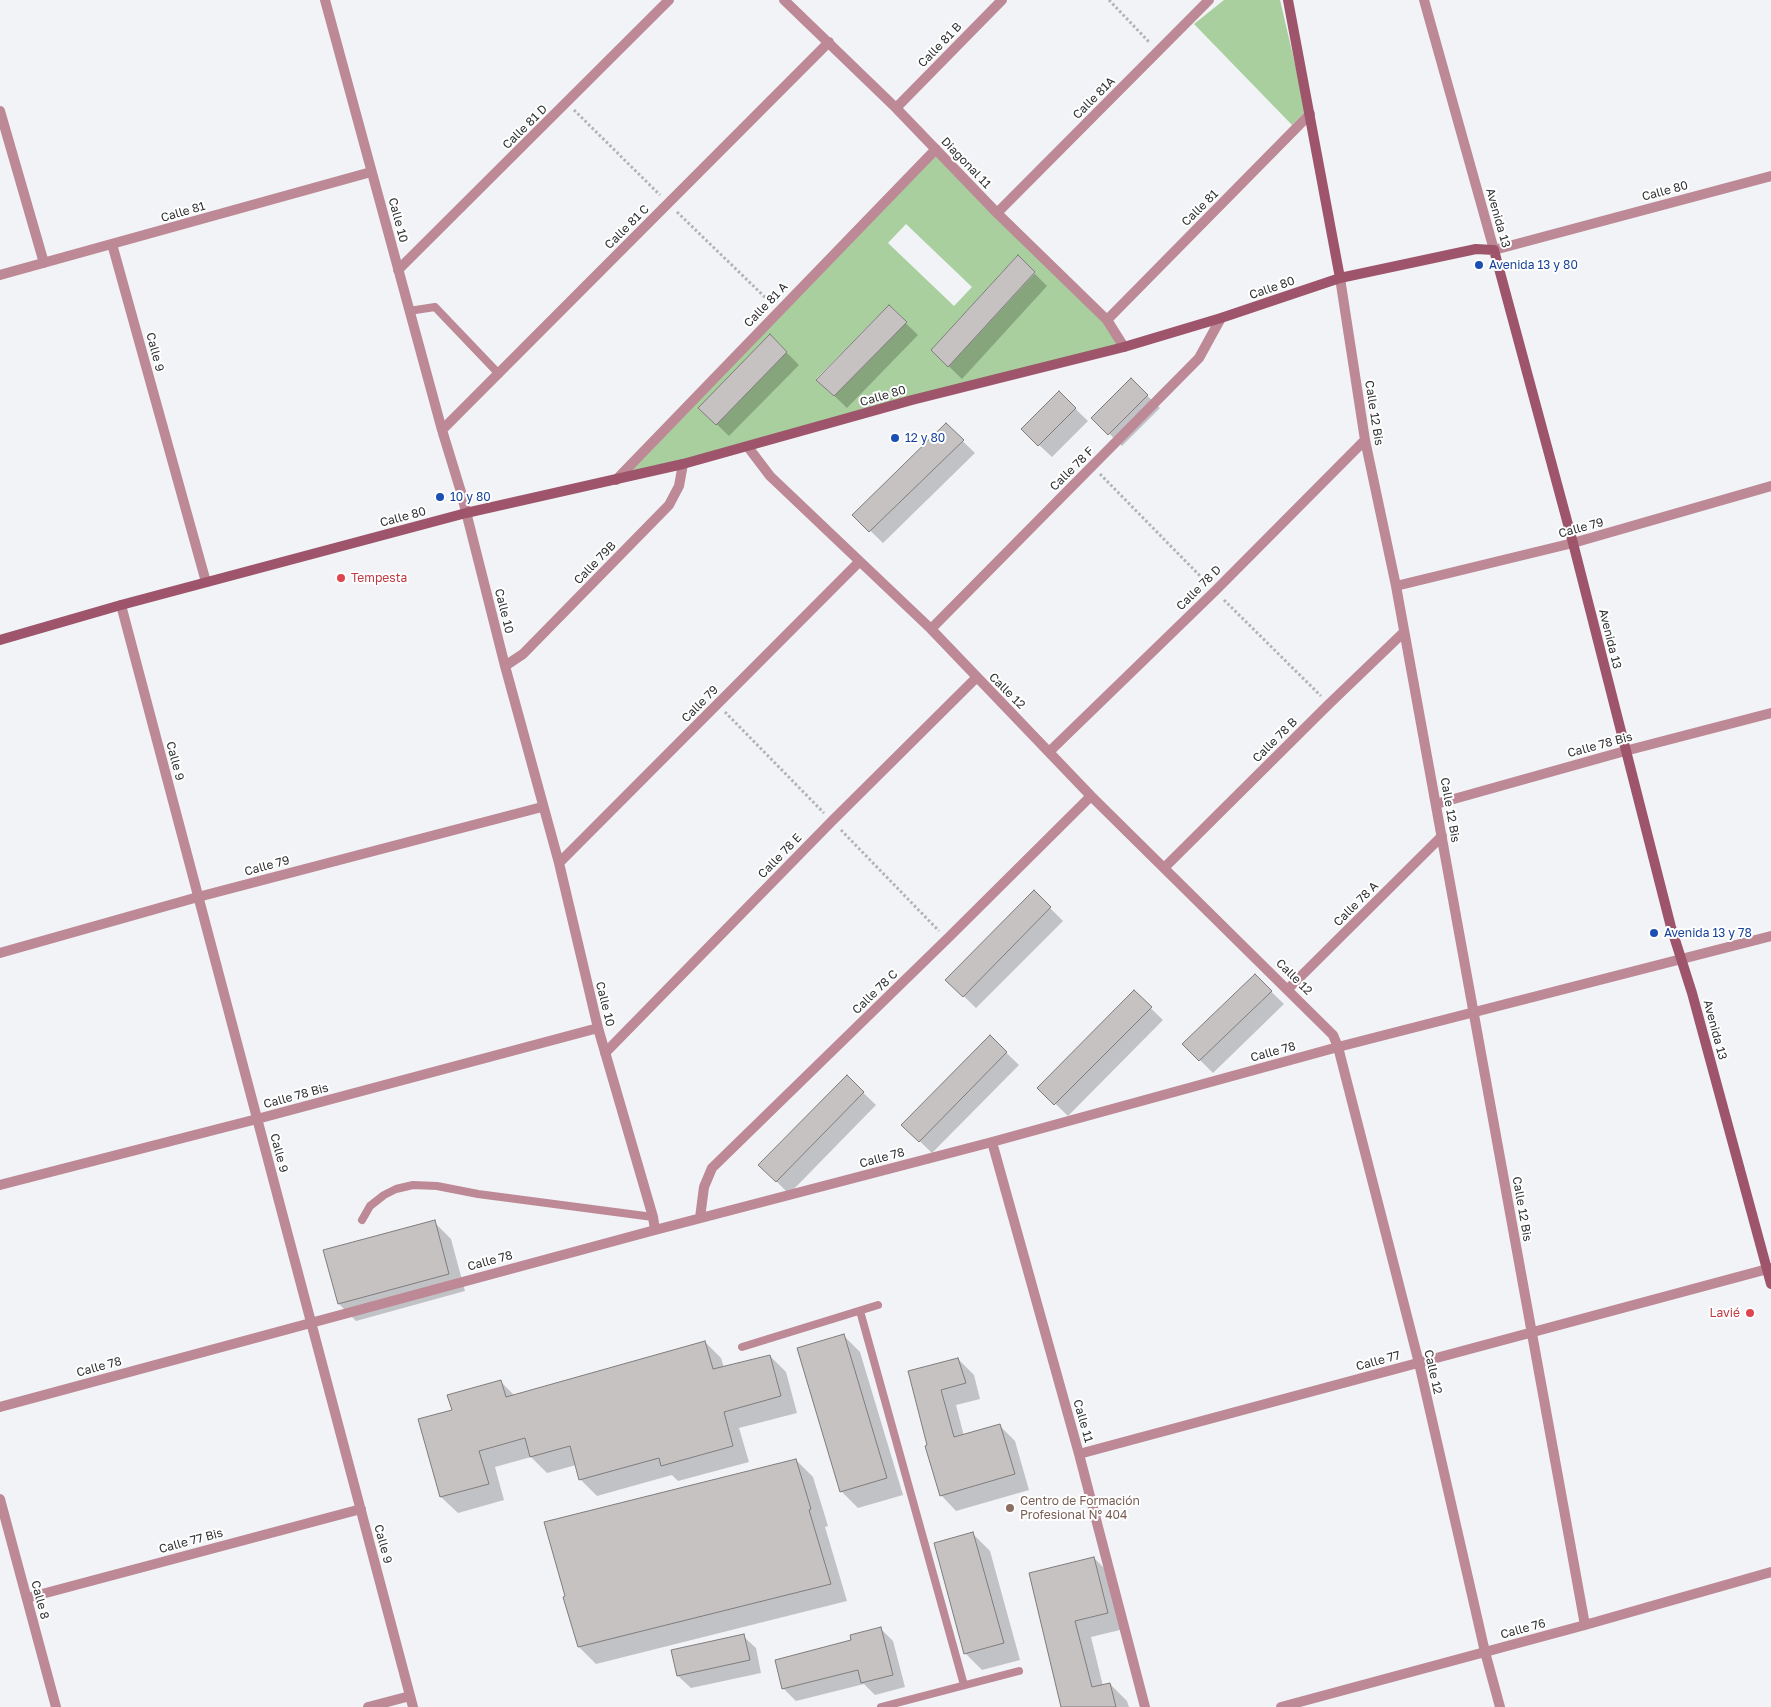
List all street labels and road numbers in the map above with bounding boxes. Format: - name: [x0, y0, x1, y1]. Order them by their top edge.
- street label: Calle 81 B: [915, 20, 965, 70]
- street label: Calle 81A: [1070, 74, 1118, 122]
- street label: Calle 81 D: [500, 102, 550, 152]
- street label: Diagonal 11: [938, 134, 994, 192]
- street label: Calle 80: [1640, 178, 1690, 204]
- street label: Calle 81: [1179, 187, 1221, 229]
- street label: Avenida 13: [1483, 187, 1513, 249]
- street label: Calle 10: [385, 196, 411, 244]
- street label: Calle 81: [159, 199, 207, 225]
- street label: Calle 81 C: [602, 202, 652, 252]
- street label: Calle 80: [1247, 274, 1297, 302]
- street label: Calle 81 A: [741, 280, 791, 330]
- street label: Calle 9: [143, 331, 167, 373]
- street label: Calle 12 Bis: [1362, 379, 1386, 447]
- street label: Calle 80: [858, 383, 908, 409]
- street label: Calle 78 F: [1047, 444, 1097, 494]
- street label: Calle 80: [378, 504, 428, 530]
- street label: Calle 79: [1557, 515, 1605, 541]
- street label: Calle 79B: [571, 539, 619, 587]
- street label: Calle 78 D: [1174, 563, 1224, 613]
- street label: Calle 10: [491, 587, 517, 635]
- street label: Avenida 13: [1596, 607, 1624, 671]
- street label: Calle 12: [986, 670, 1028, 712]
- street label: Calle 79: [679, 683, 721, 725]
- street label: Calle 78 B: [1250, 715, 1300, 765]
- street label: Calle 78 Bis: [1566, 729, 1634, 761]
- street label: Calle 9: [163, 740, 187, 782]
- street label: Calle 12 Bis: [1437, 776, 1463, 844]
- street label: Calle 78 E: [755, 831, 805, 881]
- street label: Calle 79: [243, 853, 291, 879]
- street label: Calle 78 A: [1331, 879, 1381, 929]
- street label: Calle 12: [1273, 956, 1315, 998]
- street label: Calle 78 C: [849, 967, 901, 1017]
- street label: Calle 10: [592, 980, 618, 1028]
- street label: Avenida 13: [1700, 999, 1730, 1061]
- street label: Calle 78: [1249, 1039, 1297, 1065]
- street label: Calle 78 Bis: [262, 1080, 330, 1112]
- street label: Calle 9: [267, 1132, 291, 1174]
- street label: Calle 78: [858, 1145, 906, 1171]
- street label: Calle 12 Bis: [1509, 1175, 1535, 1243]
- street label: Calle 78: [466, 1248, 514, 1274]
- street label: Calle 77: [1354, 1348, 1402, 1374]
- street label: Calle 12: [1421, 1348, 1445, 1396]
- street label: Calle 78: [75, 1354, 123, 1380]
- street label: Calle 11: [1070, 1398, 1096, 1444]
- street label: Calle 9: [371, 1523, 395, 1565]
- street label: Calle 77 Bis: [157, 1526, 225, 1556]
- street label: Calle 8: [28, 1579, 52, 1621]
- street label: Calle 76: [1499, 1616, 1547, 1642]

